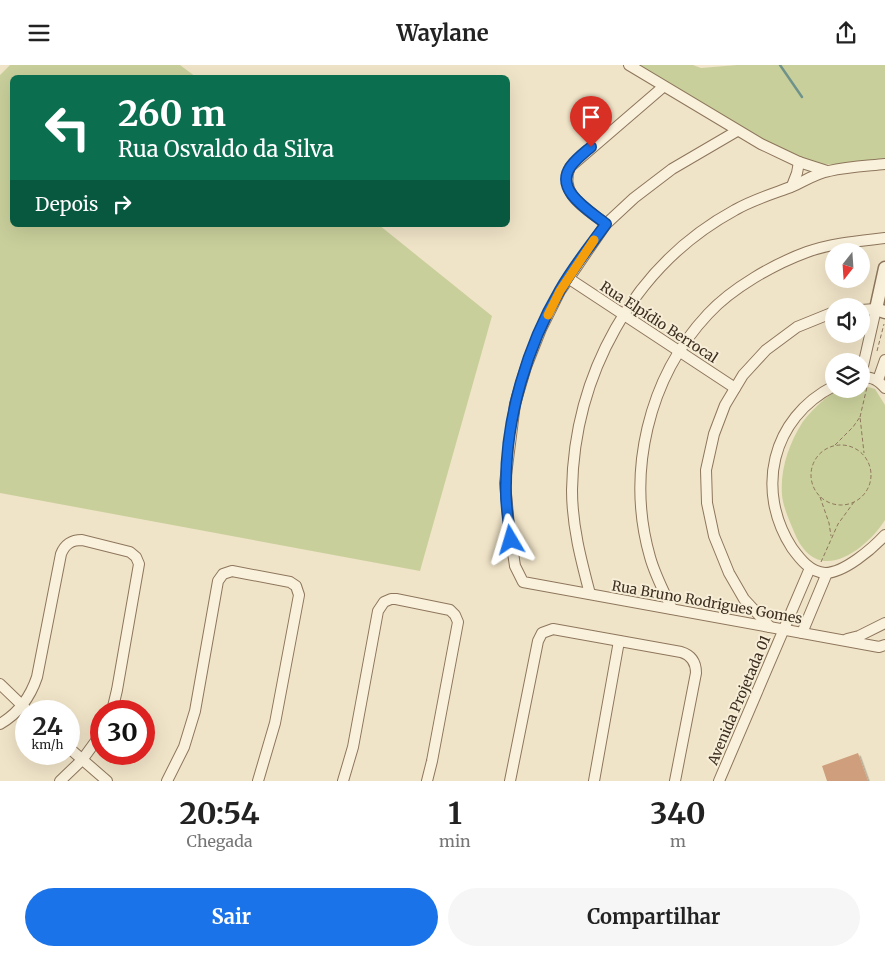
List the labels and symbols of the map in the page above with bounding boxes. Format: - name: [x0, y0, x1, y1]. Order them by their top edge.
- pin: [570, 96, 612, 147]
- north arrow: [825, 243, 870, 287]
- street label: Rua Elpídio Berrocal: [597, 277, 722, 367]
- position arrow: [484, 513, 536, 565]
- street label: Rua Bruno Rodrigues Gomes: [610, 576, 804, 628]
- street label: Avenida Projetada 01: [703, 632, 774, 768]
- speed limit sign: 30: [90, 700, 155, 765]

